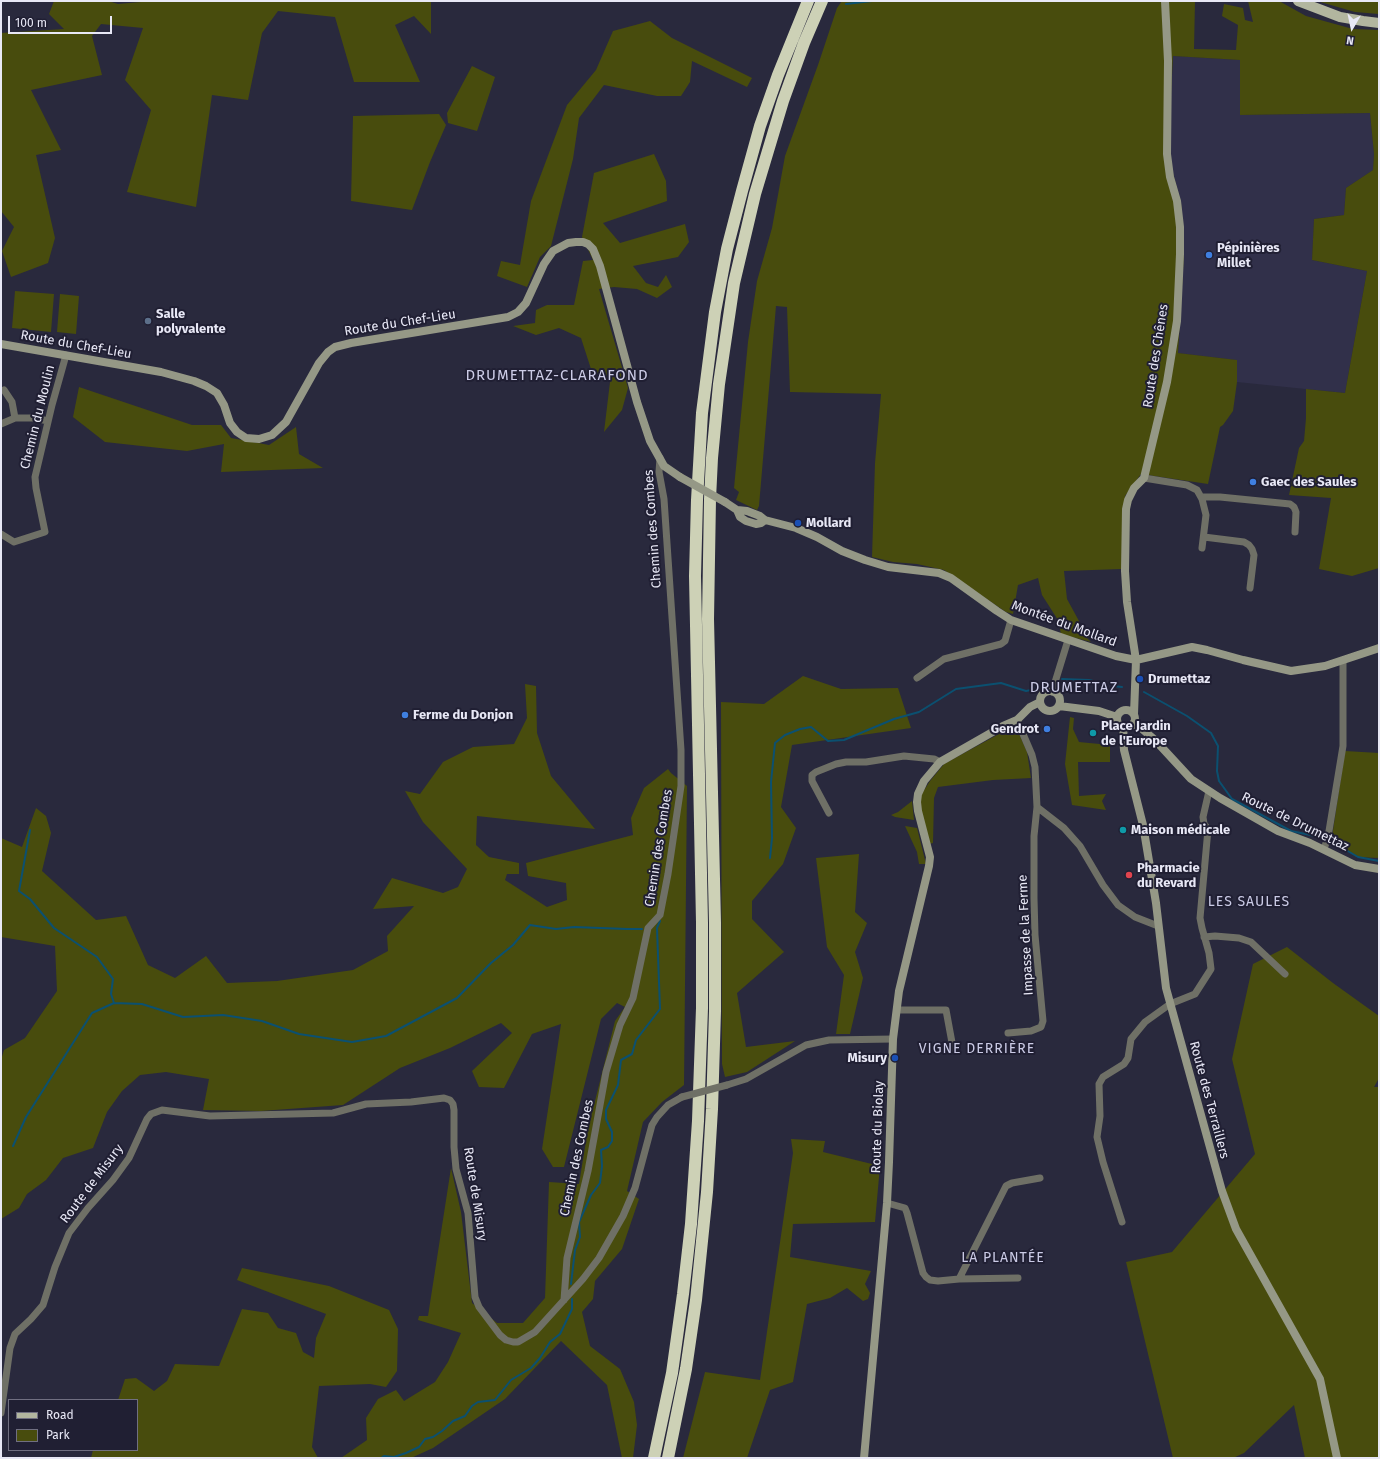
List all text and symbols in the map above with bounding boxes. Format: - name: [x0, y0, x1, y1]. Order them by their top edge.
- scale bar: [10, 8, 114, 34]
- north arrow: [1332, 8, 1372, 48]
- text: 100 m: [15, 16, 47, 30]
- text: N: [1345, 33, 1355, 47]
- place label: Pépinières Millet: [1217, 240, 1280, 271]
- marker: Pépinières Millet: [1204, 250, 1214, 260]
- street label: Route des Chênes: [1140, 303, 1172, 409]
- place label: Salle polyvalente: [156, 306, 226, 337]
- street label: Route du Chef-Lieu: [343, 306, 457, 340]
- marker: Salle polyvalente: [143, 316, 153, 326]
- street label: Route du Chef-Lieu: [19, 328, 133, 362]
- street label: Chemin du Moulin: [18, 363, 58, 471]
- district label: DRUMETTAZ-CLARAFOND: [465, 367, 649, 385]
- street label: Chemin des Combes: [641, 469, 665, 589]
- place label: Gaec des Saules: [1261, 474, 1357, 490]
- marker: Gaec des Saules: [1248, 477, 1258, 487]
- place label: Mollard: [806, 515, 851, 531]
- marker: Mollard: [793, 518, 803, 528]
- street label: Montée du Mollard: [1009, 598, 1119, 650]
- place label: Drumettaz: [1148, 671, 1210, 687]
- marker: Drumettaz: [1135, 674, 1145, 684]
- district label: DRUMETTAZ: [1030, 679, 1118, 697]
- place label: Ferme du Donjon: [413, 707, 513, 723]
- marker: Ferme du Donjon: [400, 710, 410, 720]
- place label: Place Jardin de l'Europe: [1101, 718, 1171, 749]
- place label: Gendrot: [991, 721, 1039, 737]
- marker: Gendrot: [1042, 724, 1052, 734]
- marker: Place Jardin de l'Europe: [1088, 728, 1098, 738]
- street label: Chemin des Combes: [642, 788, 676, 908]
- street label: Route de Drumettaz: [1239, 789, 1351, 855]
- place label: Maison médicale: [1131, 822, 1230, 838]
- marker: Maison médicale: [1118, 825, 1128, 835]
- place label: Pharmacie du Revard: [1137, 860, 1200, 891]
- marker: Pharmacie du Revard: [1124, 870, 1134, 880]
- street label: Impasse de la Ferme: [1015, 874, 1037, 996]
- district label: LES SAULES: [1208, 894, 1290, 910]
- street label: Route des Terraillers: [1186, 1039, 1232, 1161]
- district label: VIGNE DERRIÈRE: [919, 1041, 1035, 1057]
- place label: Misury: [847, 1050, 887, 1066]
- marker: Misury: [890, 1053, 900, 1063]
- street label: Route du Biolay: [869, 1080, 887, 1174]
- street label: Chemin des Combes: [557, 1098, 597, 1218]
- street label: Route de Misury: [57, 1141, 127, 1227]
- street label: Route de Misury: [460, 1146, 490, 1242]
- district label: LA PLANTÉE: [961, 1250, 1045, 1266]
- legend: [8, 1399, 138, 1451]
- text: Road: [46, 1408, 74, 1422]
- text: Park: [46, 1428, 70, 1442]

